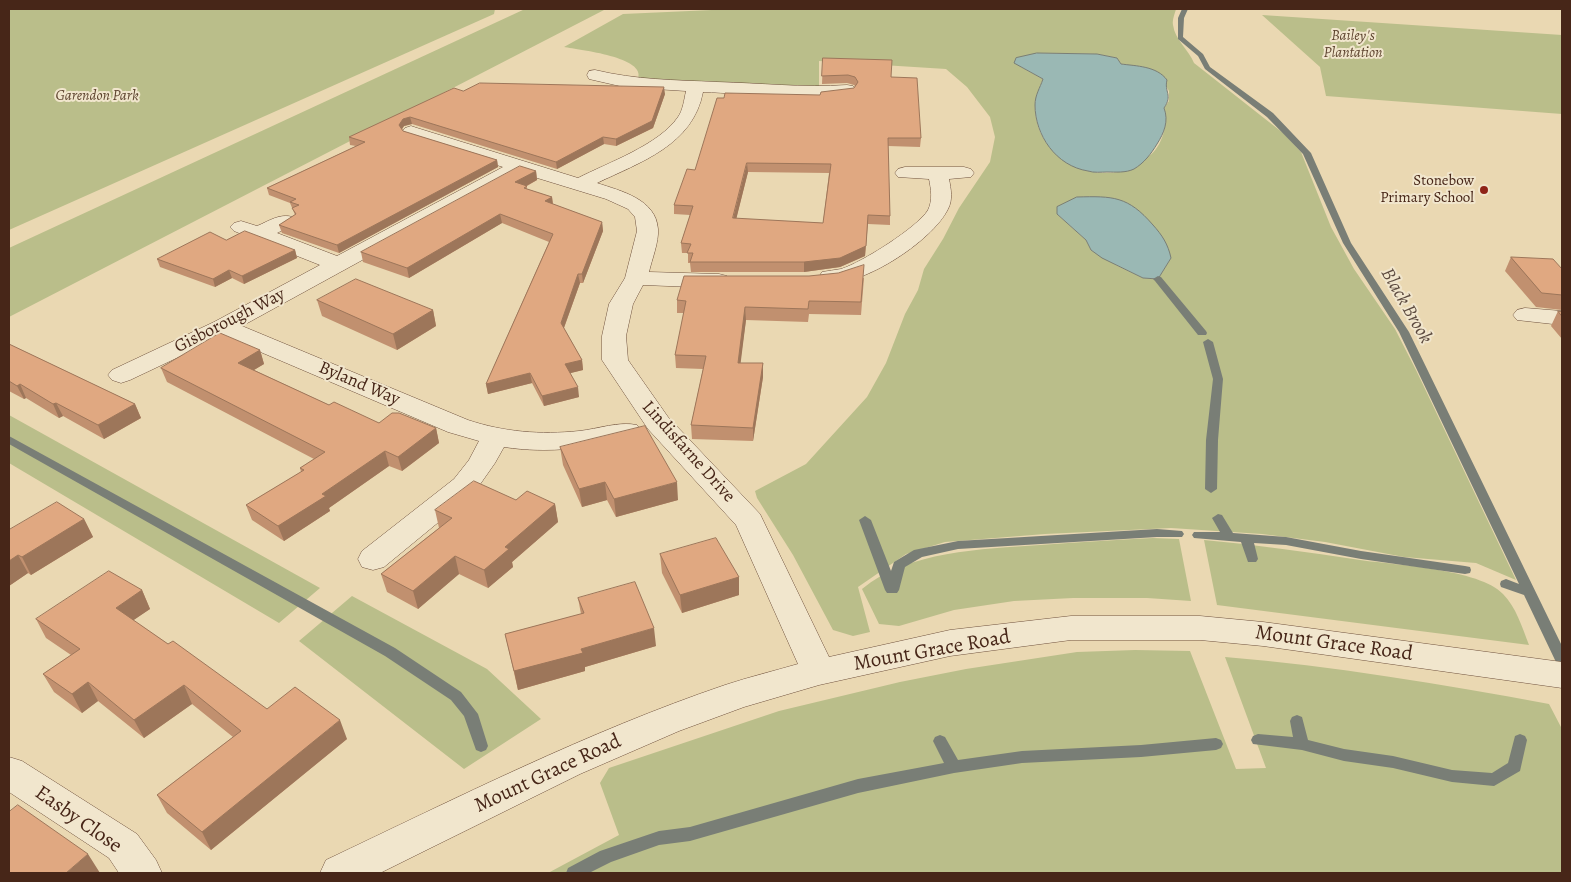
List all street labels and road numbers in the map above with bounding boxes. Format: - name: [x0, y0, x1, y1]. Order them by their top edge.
- street label: Gisborough Way: [171, 284, 289, 358]
- street label: Byland Way: [315, 357, 403, 411]
- street label: Lindisfarne Drive: [637, 397, 739, 507]
- street label: Mount Grace Road: [1254, 620, 1414, 668]
- street label: Mount Grace Road: [852, 625, 1012, 677]
- street label: Mount Grace Road: [471, 729, 625, 819]
- street label: Easby Close: [30, 781, 126, 859]

